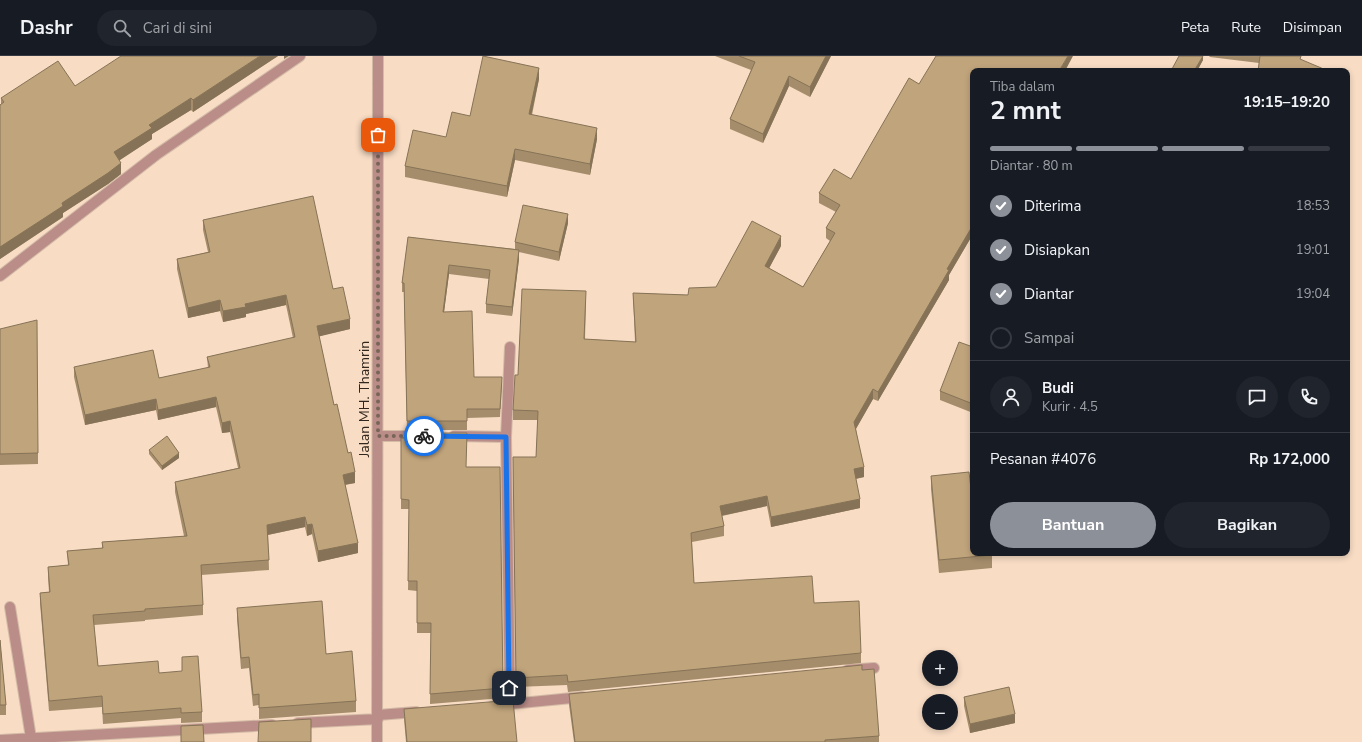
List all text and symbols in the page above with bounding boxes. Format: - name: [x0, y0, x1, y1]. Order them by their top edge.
- search box: [97, 10, 377, 46]
- text: Dashr: [20, 15, 73, 41]
- icon: search: [111, 17, 133, 39]
- text: Cari di sini: [143, 18, 212, 38]
- text: Peta: [1181, 18, 1209, 37]
- text: Rute: [1231, 18, 1261, 37]
- text: Disimpan: [1283, 18, 1342, 37]
- text: Tiba dalam: [990, 78, 1055, 96]
- text: 19:15–19:20: [1243, 92, 1330, 112]
- text: 2 mnt: [990, 93, 1061, 128]
- pin: [361, 118, 395, 152]
- icon: bag: [367, 124, 389, 146]
- text: Diantar · 80 m: [990, 157, 1073, 175]
- icon: check: [990, 195, 1012, 217]
- text: Diterima: [1024, 196, 1081, 216]
- text: 18:53: [1296, 197, 1330, 215]
- icon: check: [990, 239, 1012, 261]
- text: Disiapkan: [1024, 240, 1090, 260]
- text: 19:01: [1296, 241, 1330, 259]
- icon: check: [990, 283, 1012, 305]
- text: Diantar: [1024, 284, 1074, 304]
- text: 19:04: [1296, 285, 1330, 303]
- text: Sampai: [1024, 328, 1074, 348]
- street label: Jalan MH. Thamrin: [355, 341, 374, 458]
- button: person: [990, 376, 1032, 418]
- button: chat: [1236, 376, 1278, 418]
- button: phone: [1288, 376, 1330, 418]
- text: Budi: [1042, 378, 1074, 398]
- text: Kurir · 4.5: [1042, 398, 1098, 416]
- courier: [404, 416, 444, 456]
- icon: bike: [413, 425, 435, 447]
- text: Pesanan #4076: [990, 449, 1096, 469]
- text: Rp 172,000: [1249, 449, 1330, 469]
- button: Bantuan: [990, 502, 1156, 548]
- button: Bagikan: [1164, 502, 1330, 548]
- map controls: [922, 650, 958, 730]
- button: +: [922, 650, 958, 686]
- pin: [492, 671, 526, 705]
- icon: home: [498, 677, 520, 699]
- button: −: [922, 694, 958, 730]

